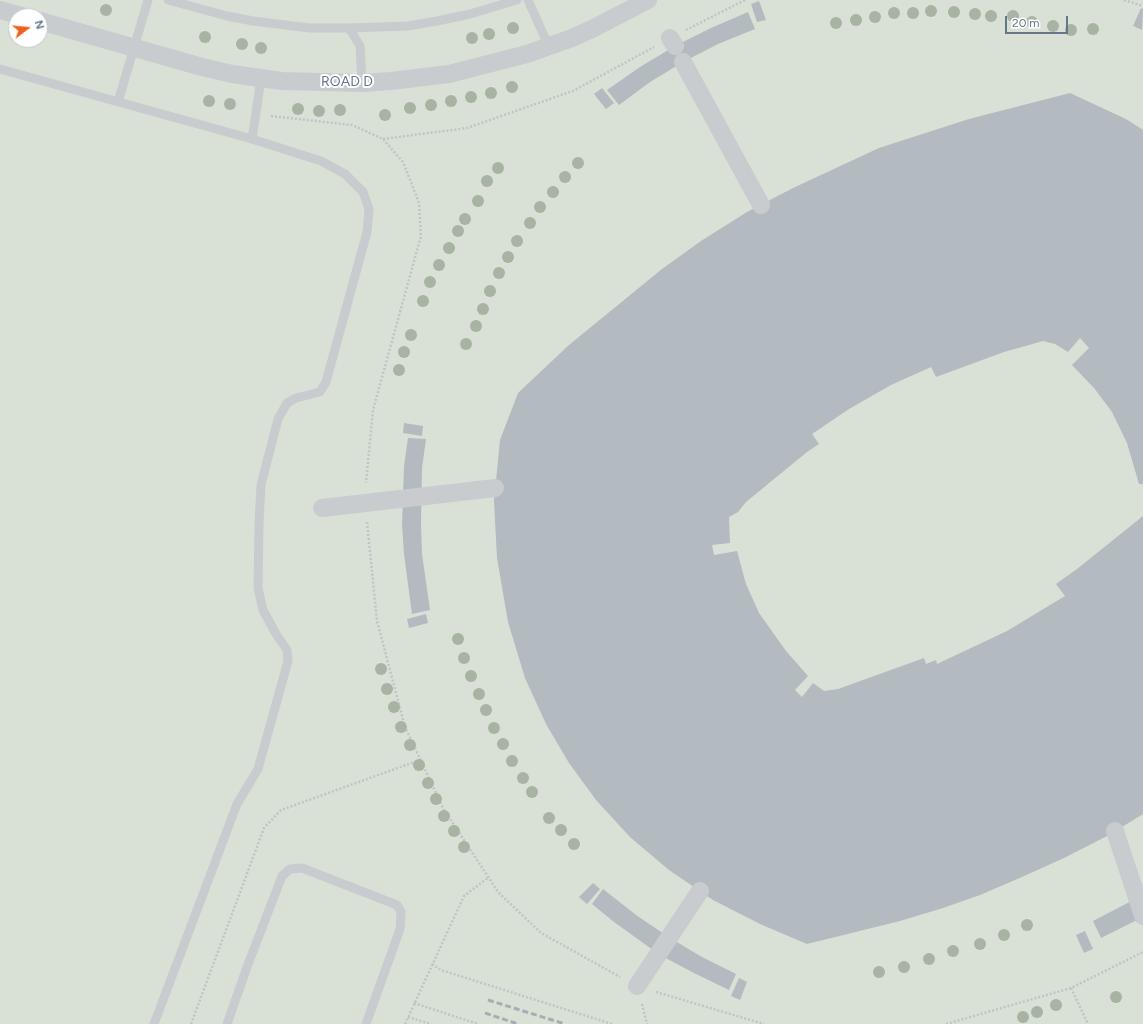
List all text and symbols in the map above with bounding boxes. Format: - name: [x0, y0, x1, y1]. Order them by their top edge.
- north arrow: [8, 8, 48, 48]
- scale bar: [1007, 8, 1070, 34]
- text: 20 m: [1012, 16, 1040, 30]
- text: N: [32, 19, 46, 31]
- street label: ROAD D: [321, 74, 373, 90]

